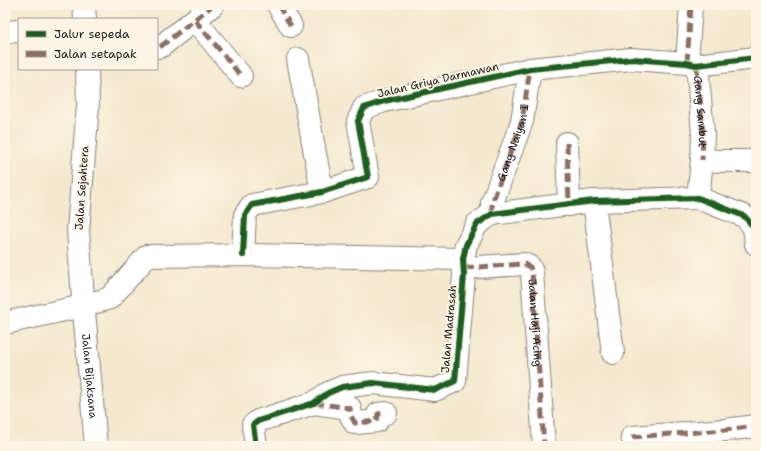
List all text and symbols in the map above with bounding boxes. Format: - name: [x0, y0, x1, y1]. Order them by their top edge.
- legend: [18, 18, 158, 70]
- text: Jalur sepeda: [54, 26, 130, 42]
- text: Jalan setapak: [54, 46, 137, 62]
- street label: Jalan Griya Darmawan: [376, 59, 501, 101]
- street label: Gang Sambut: [691, 75, 711, 148]
- street label: Gang Naiyan I: [493, 103, 532, 183]
- street label: Jalan Sejahtera: [72, 145, 92, 230]
- street label: Jalan Haji Acing: [525, 278, 546, 367]
- street label: Jalan Madrasah: [438, 284, 460, 374]
- street label: Jalan Bijaksana: [79, 333, 101, 419]

